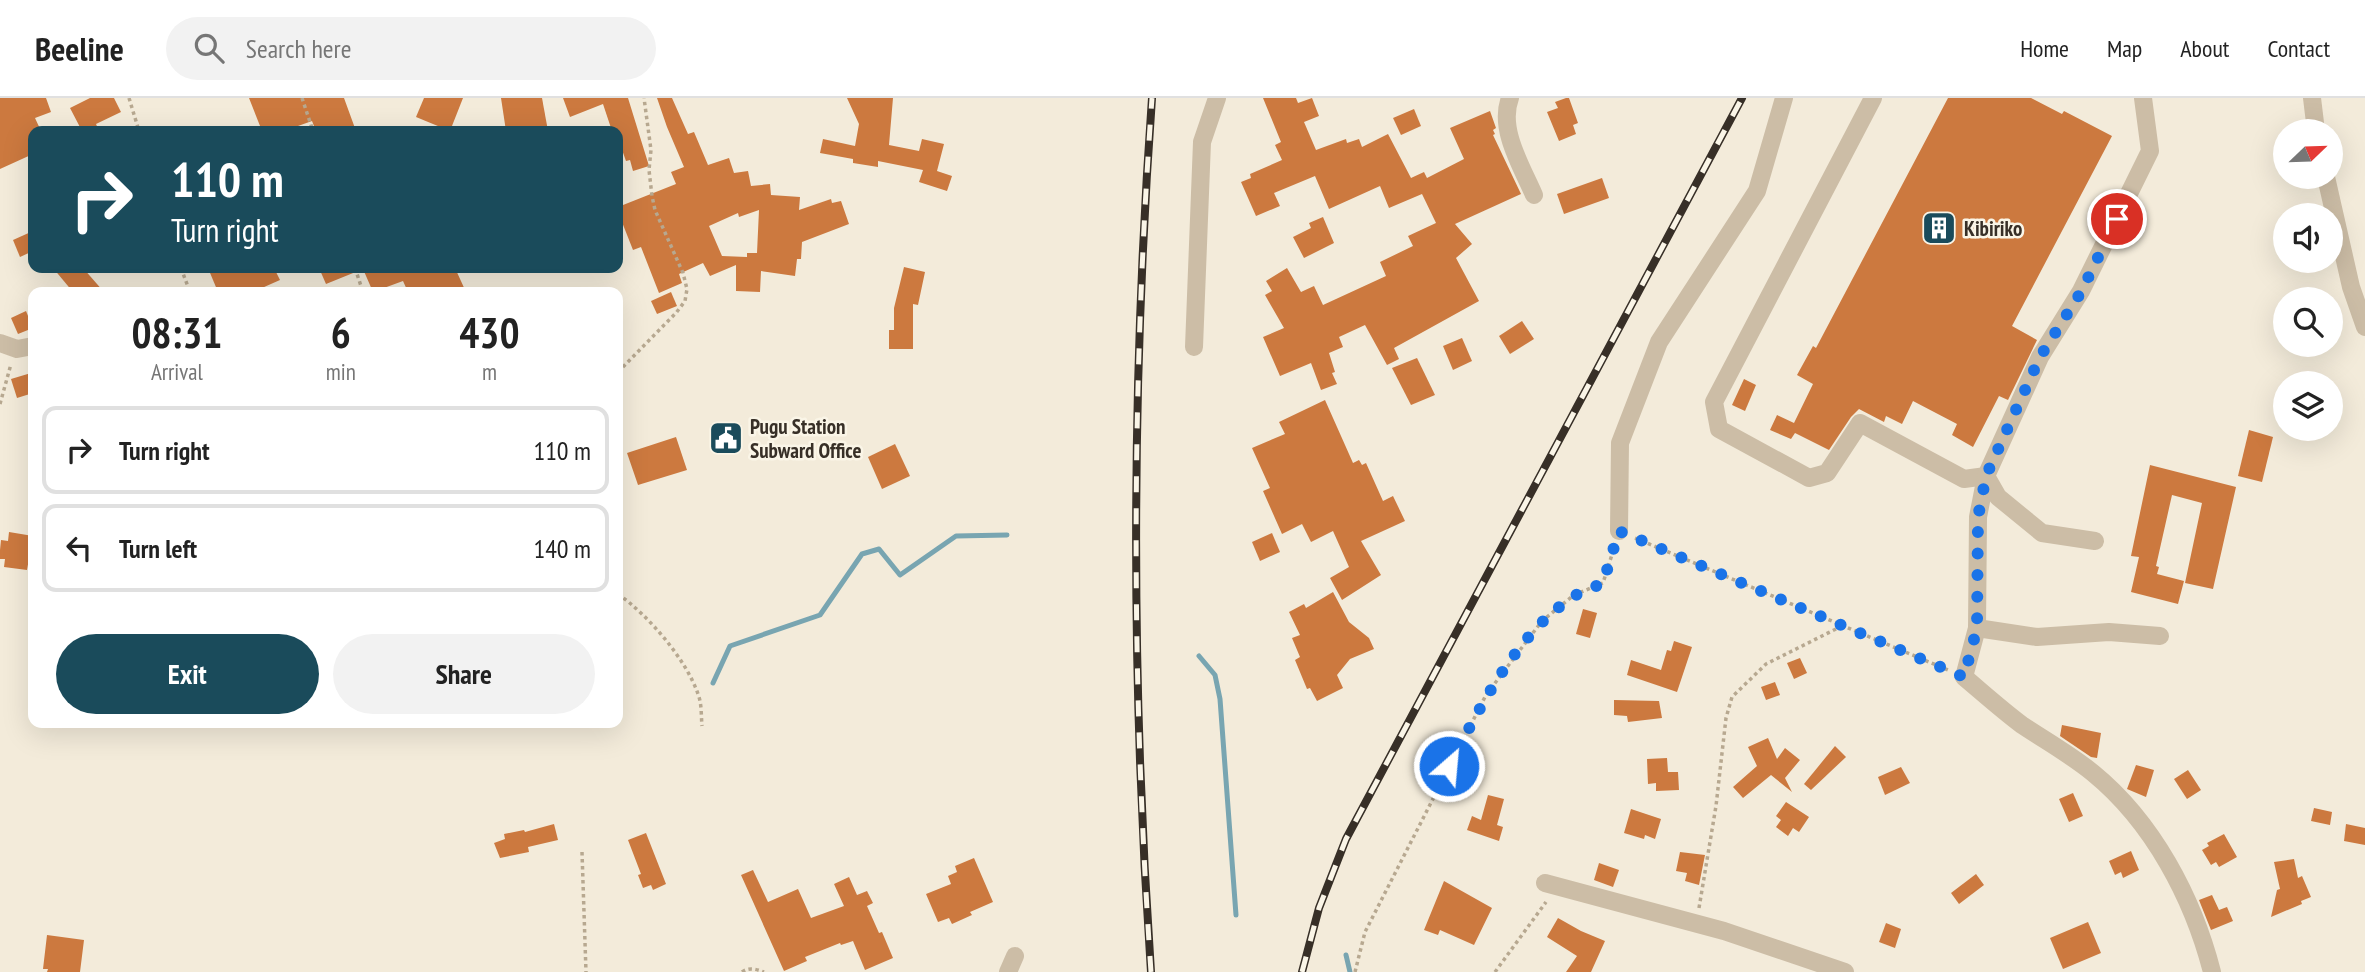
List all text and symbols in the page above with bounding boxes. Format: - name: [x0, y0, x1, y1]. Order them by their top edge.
- search box: [166, 17, 656, 80]
- text: Beeline: [35, 27, 124, 70]
- icon: search: [190, 29, 228, 67]
- text: Search here: [246, 32, 351, 65]
- text: Home: [2020, 33, 2069, 64]
- text: Map: [2107, 33, 2142, 64]
- text: About: [2180, 33, 2229, 64]
- text: Contact: [2267, 33, 2330, 64]
- north arrow: [2273, 119, 2343, 189]
- map controls: [2273, 119, 2343, 441]
- text: 110 m: [171, 147, 284, 211]
- icon: right: [56, 154, 147, 245]
- pin: [2087, 189, 2147, 249]
- icon: arrive: [2098, 200, 2136, 238]
- button: sound: [2273, 203, 2343, 273]
- text: Turn right: [171, 209, 279, 251]
- building icon: Kibiriko: [1920, 209, 1958, 247]
- place label: Kibiriko: [1964, 215, 2022, 242]
- button: search: [2273, 287, 2343, 357]
- text: 08:31: [131, 305, 222, 360]
- text: 6: [331, 305, 351, 360]
- text: 430: [459, 305, 520, 360]
- text: Arrival: [151, 357, 203, 386]
- text: min: [326, 357, 356, 386]
- text: m: [482, 357, 497, 386]
- button: layers: [2273, 371, 2343, 441]
- place label: Pugu Station Subward Office: [750, 413, 861, 464]
- public building icon: Pugu Station Subward Office: [707, 419, 745, 457]
- icon: right: [60, 431, 98, 469]
- text: Turn right: [119, 434, 210, 467]
- text: 110 m: [533, 434, 591, 467]
- icon: left: [60, 529, 98, 567]
- text: Turn left: [119, 532, 197, 565]
- text: 140 m: [533, 532, 591, 565]
- button: Exit: [56, 634, 319, 714]
- button: Share: [333, 634, 595, 714]
- position arrow: [1412, 729, 1486, 803]

